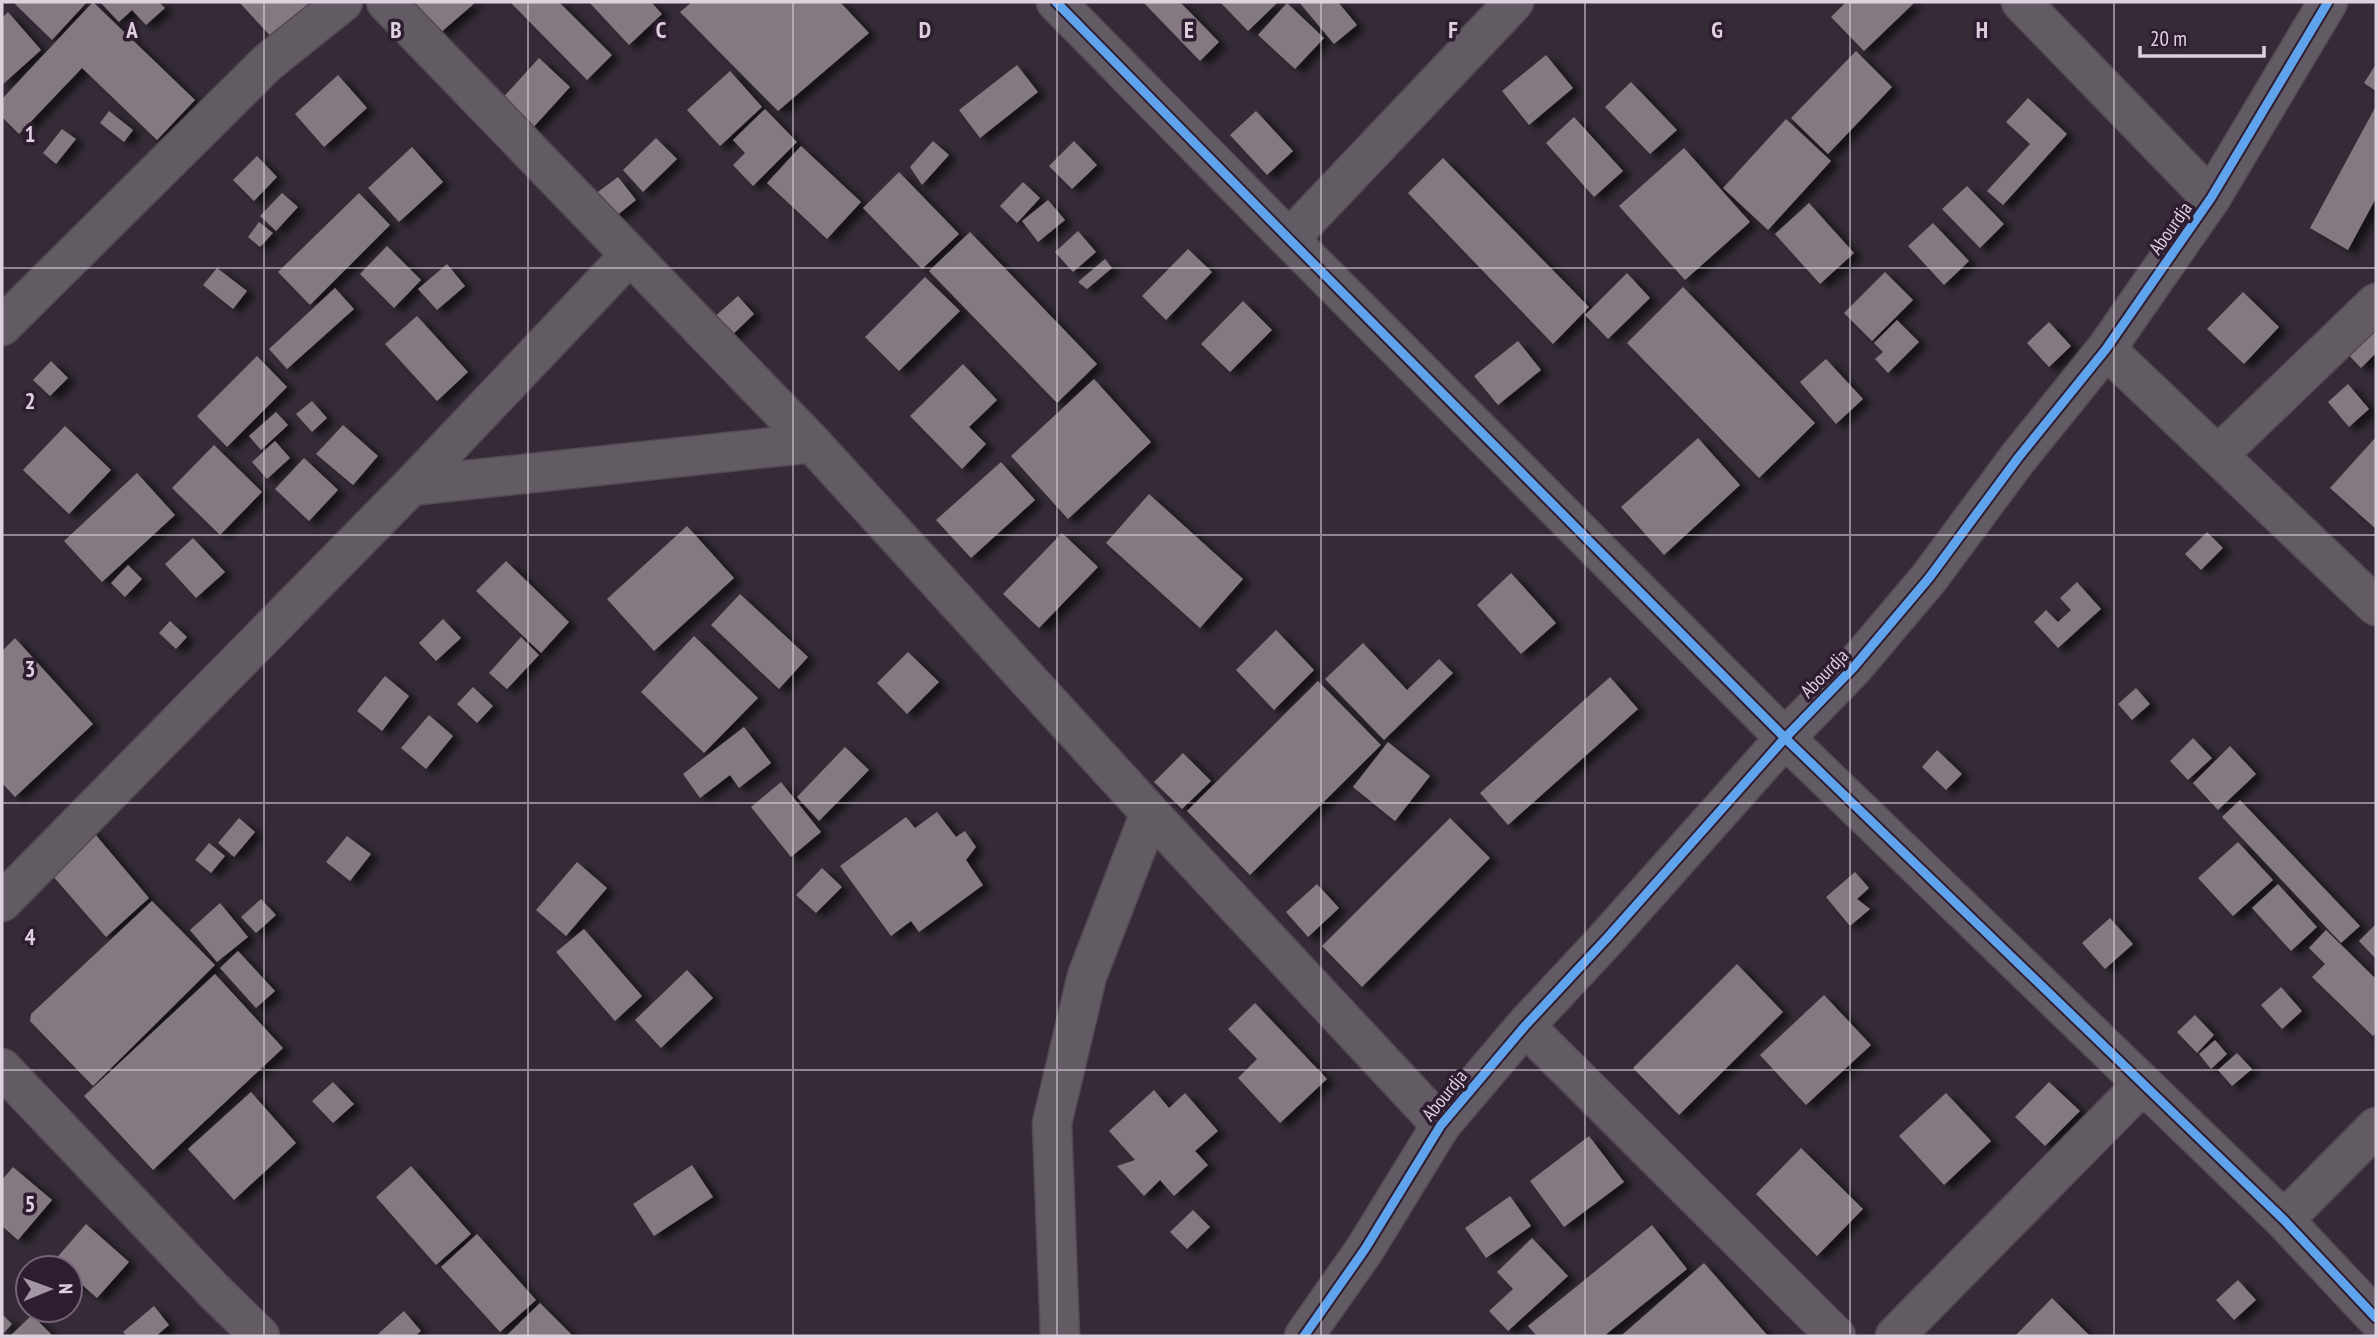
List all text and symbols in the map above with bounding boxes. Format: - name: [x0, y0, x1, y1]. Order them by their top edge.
- scale bar: [2140, 14, 2264, 58]
- text: A: [125, 15, 138, 44]
- text: B: [390, 15, 402, 44]
- text: C: [656, 15, 667, 44]
- text: D: [919, 15, 931, 44]
- text: E: [1184, 15, 1194, 44]
- text: F: [1448, 15, 1458, 44]
- text: G: [1711, 15, 1723, 44]
- text: H: [1976, 15, 1988, 44]
- text: 20 m: [2150, 25, 2187, 52]
- text: 1: [25, 119, 36, 148]
- street label: Abourdja: [2143, 197, 2197, 259]
- text: 2: [25, 386, 36, 415]
- street label: Abourdja: [1795, 644, 1853, 702]
- text: 3: [25, 654, 36, 683]
- text: 4: [25, 922, 36, 951]
- street label: Abourdja: [1416, 1065, 1472, 1125]
- text: 5: [25, 1189, 36, 1218]
- north arrow: [14, 1254, 84, 1324]
- text: N: [54, 1283, 78, 1294]

